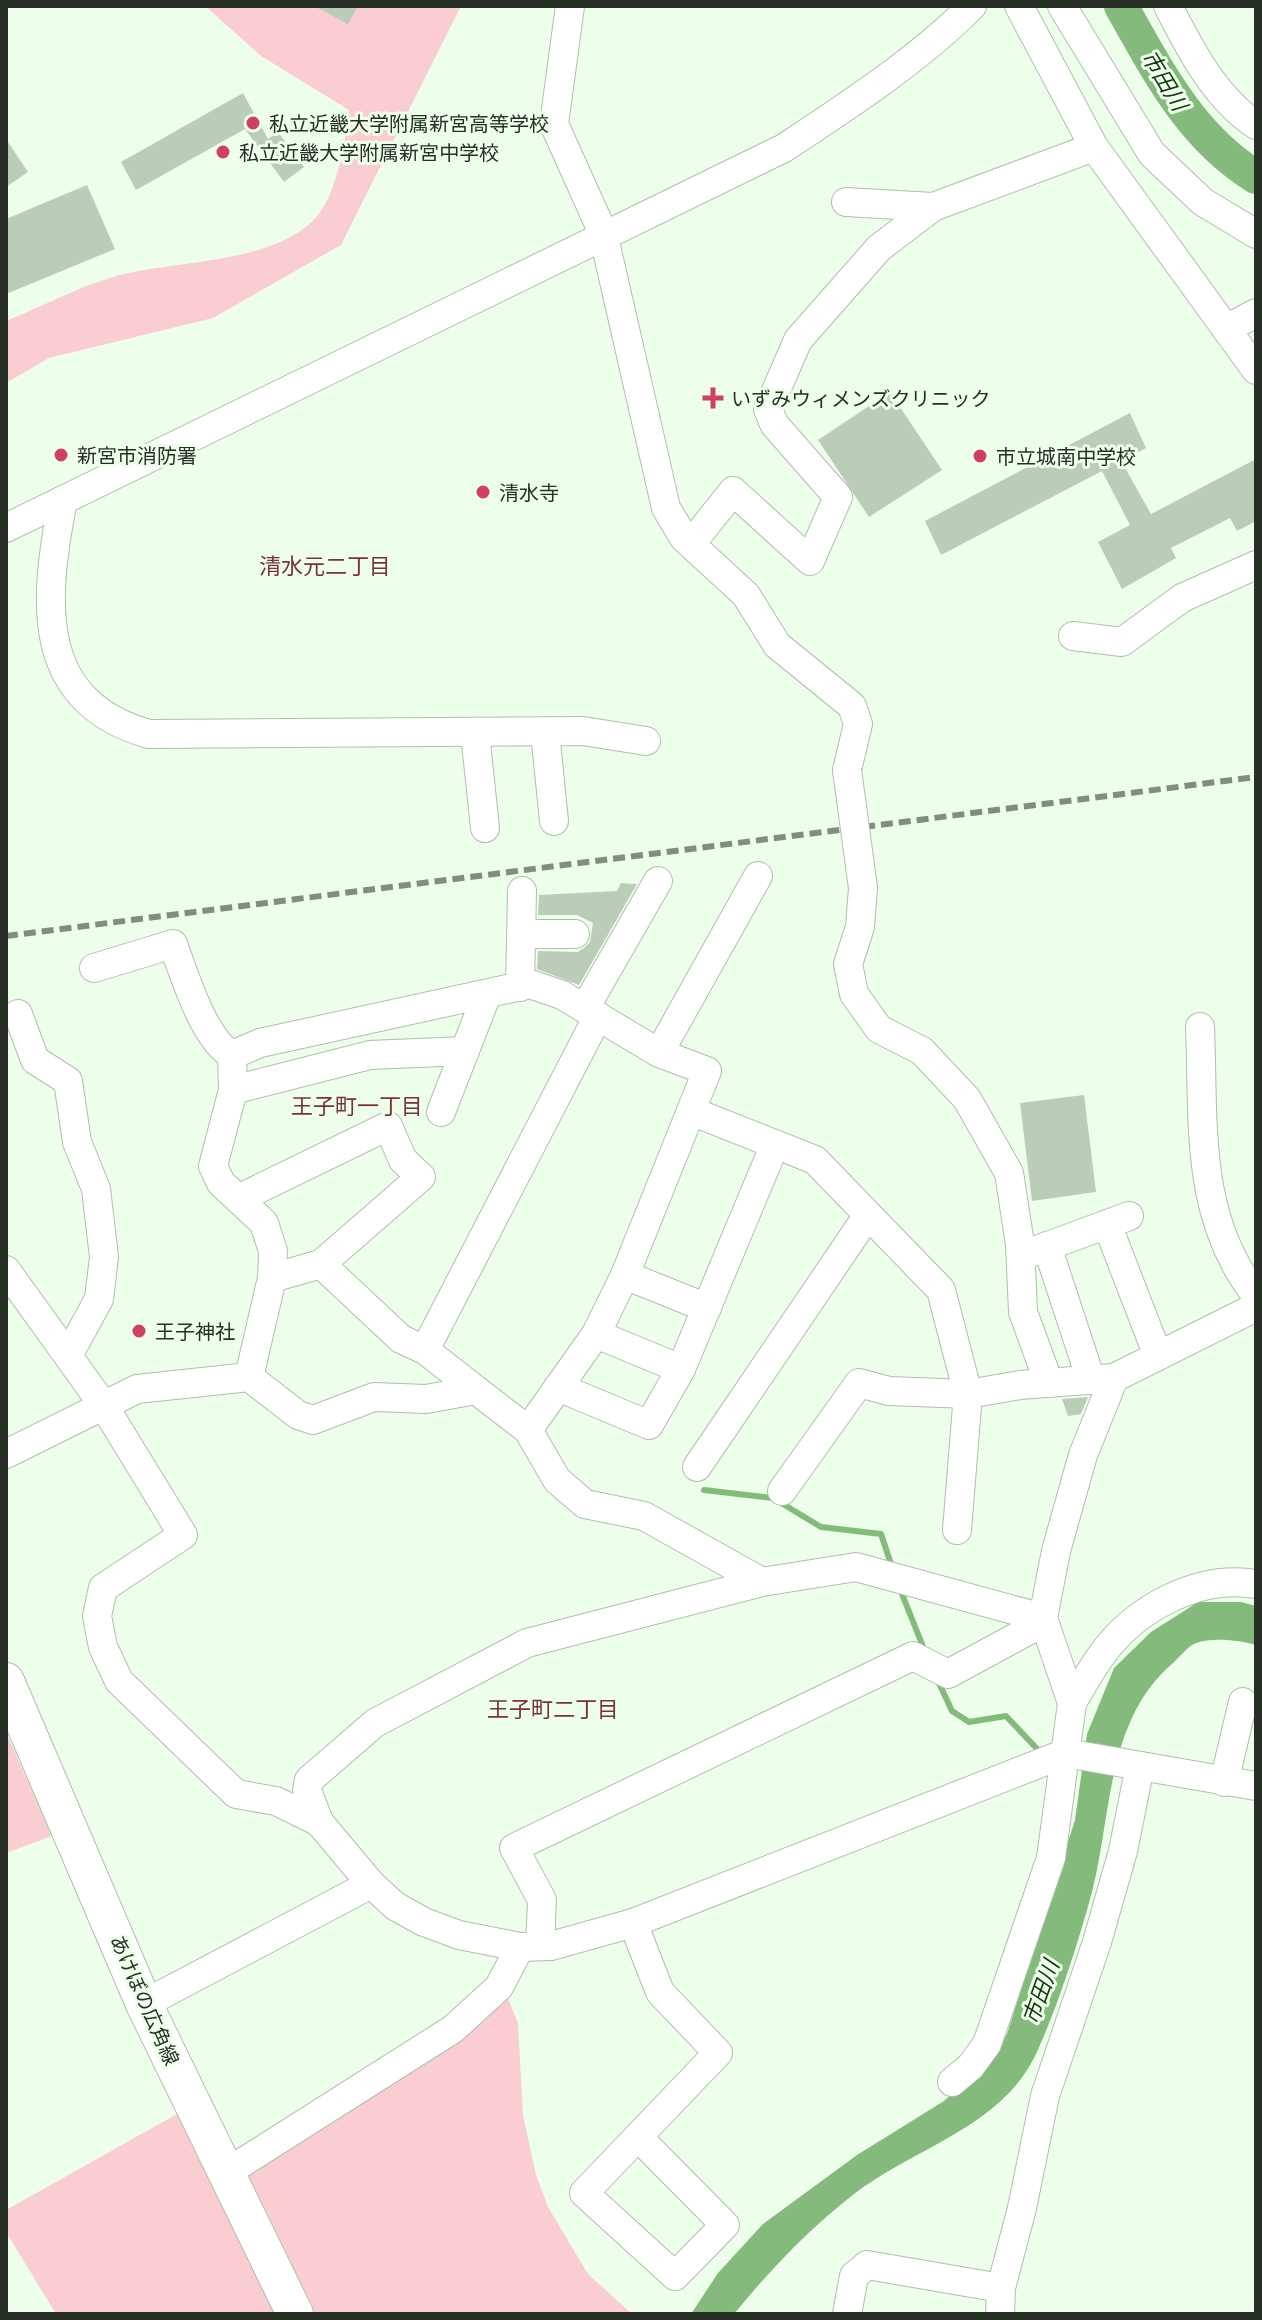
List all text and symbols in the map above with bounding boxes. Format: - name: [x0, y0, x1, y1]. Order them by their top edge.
- water label: 市田川: [1136, 44, 1195, 117]
- place label: 私立近畿大学附属新宮高等学校: [269, 110, 549, 137]
- marker: 私立近畿大学附属新宮高等学校: [244, 114, 262, 132]
- place label: 私立近畿大学附属新宮中学校: [239, 139, 499, 166]
- marker: 私立近畿大学附属新宮中学校: [214, 143, 232, 161]
- place label: いずみウィメンズクリニック: [731, 385, 991, 412]
- marker: いずみウィメンズクリニック: [702, 387, 724, 409]
- place label: 新宮市消防署: [77, 442, 197, 469]
- place label: 市立城南中学校: [996, 443, 1136, 470]
- marker: 新宮市消防署: [52, 446, 70, 464]
- marker: 市立城南中学校: [971, 447, 989, 465]
- place label: 清水寺: [499, 479, 559, 506]
- marker: 清水寺: [474, 483, 492, 501]
- district label: 清水元二丁目: [259, 551, 391, 580]
- district label: 王子町一丁目: [291, 1091, 423, 1120]
- place label: 王子神社: [155, 1318, 235, 1345]
- marker: 王子神社: [130, 1322, 148, 1340]
- district label: 王子町二丁目: [487, 1694, 619, 1723]
- street label: あけぼの広角線: [104, 1931, 186, 2069]
- water label: 市田川: [1015, 1954, 1066, 2028]

